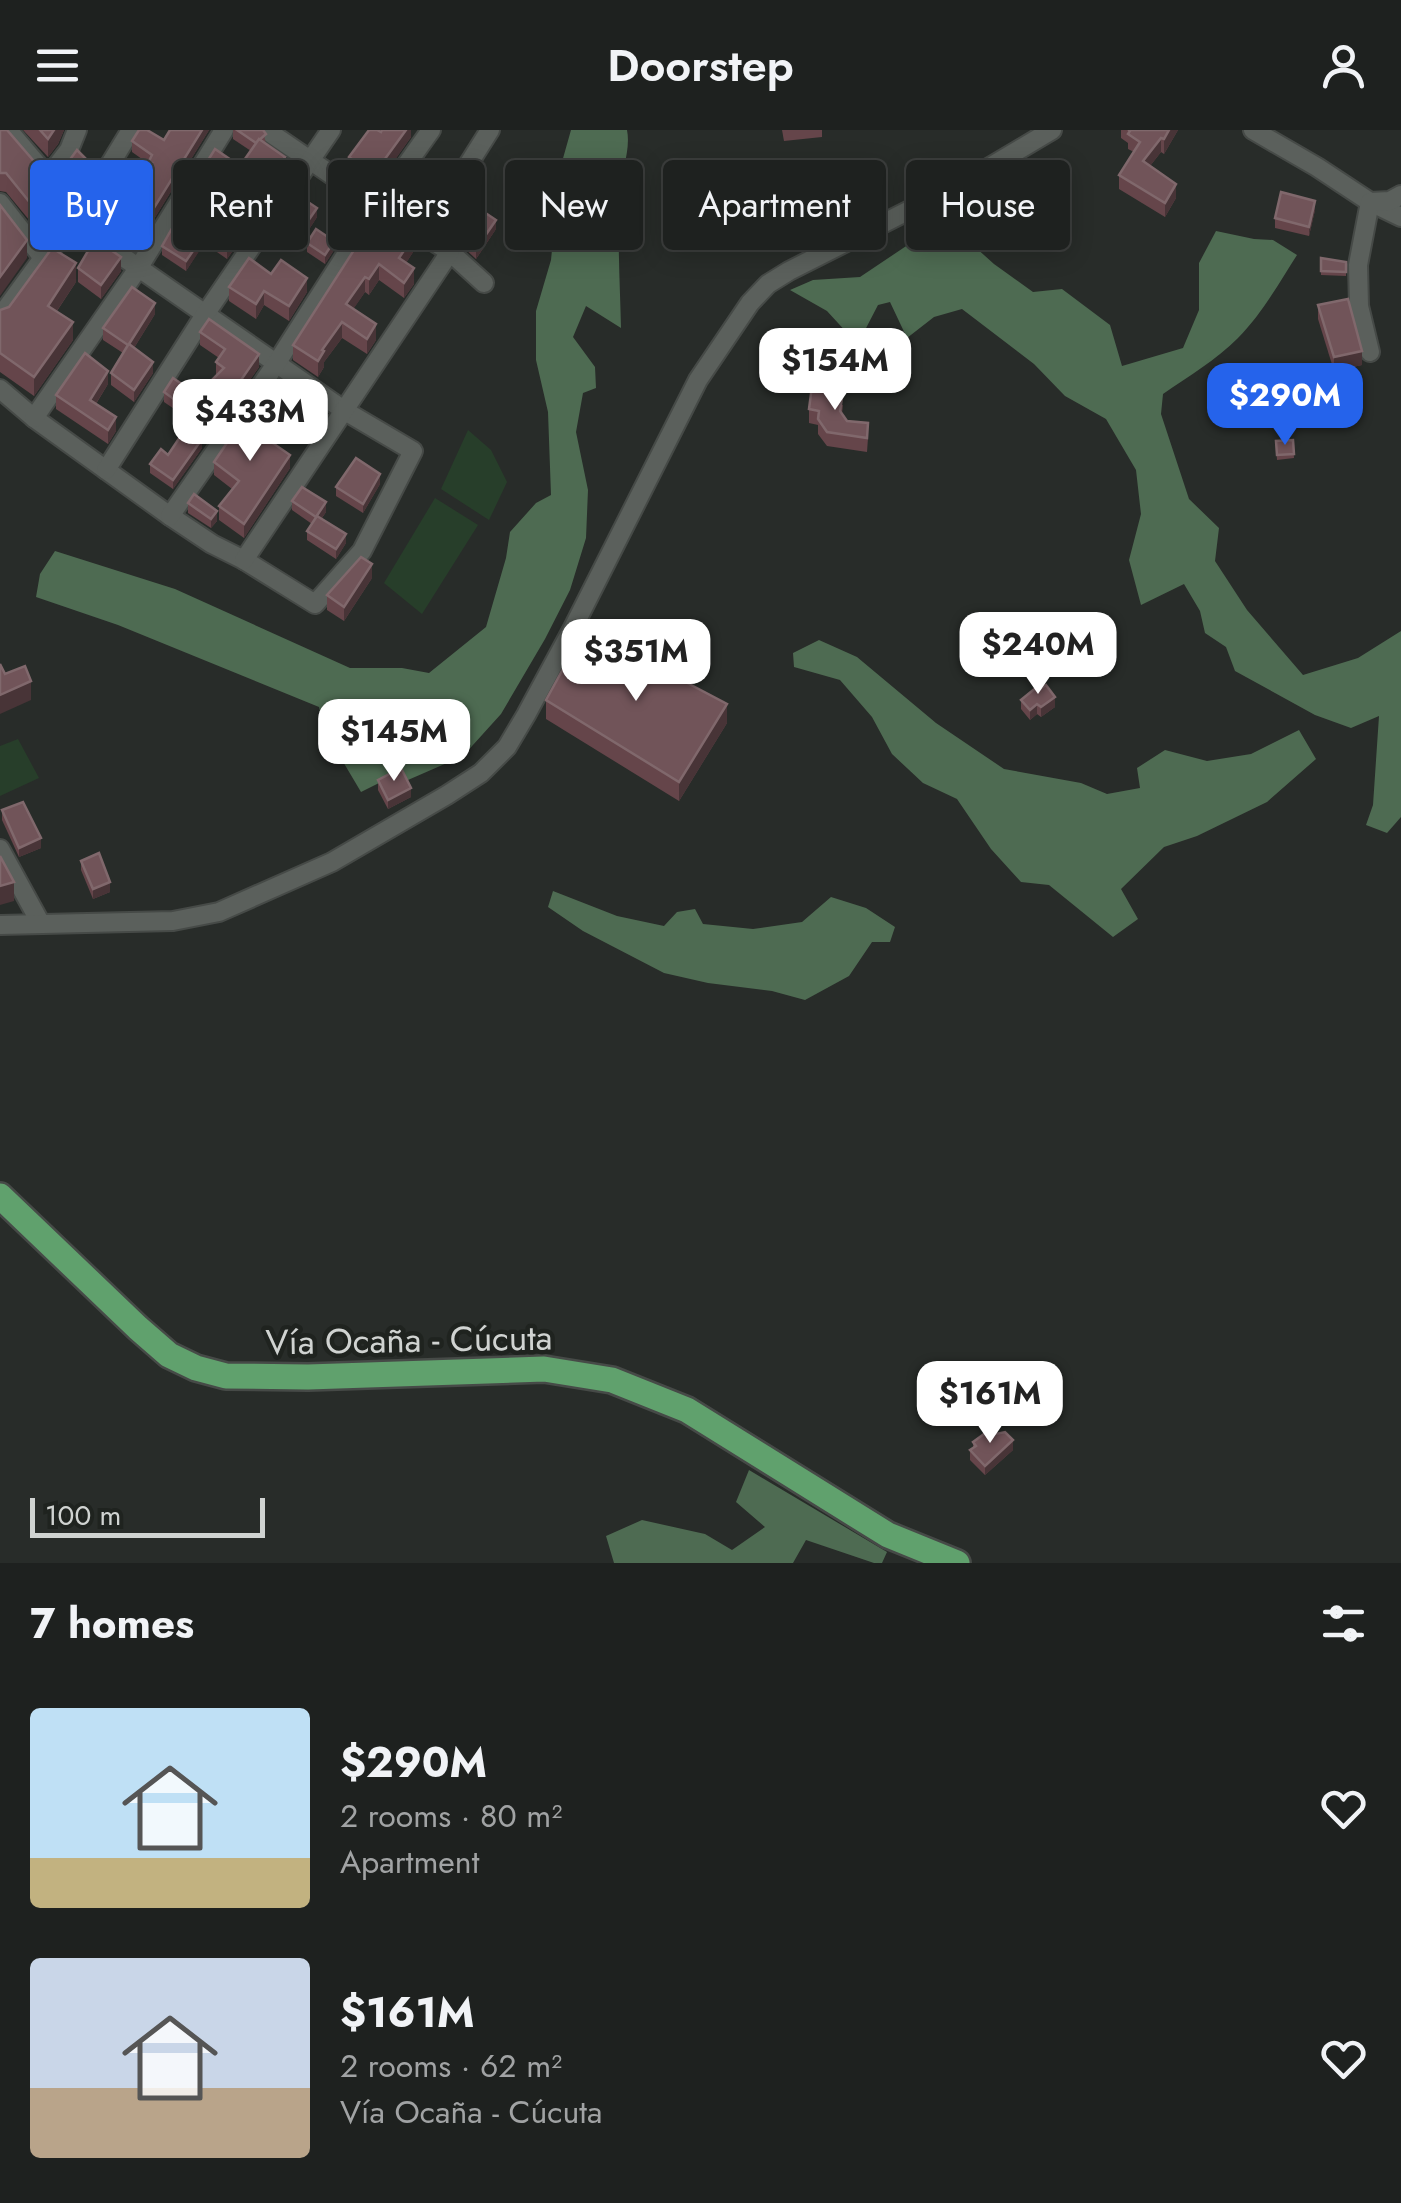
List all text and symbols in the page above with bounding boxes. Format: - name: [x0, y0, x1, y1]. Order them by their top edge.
- text: Doorstep: [607, 33, 794, 98]
- icon: menu: [30, 38, 85, 93]
- icon: person: [1316, 38, 1371, 93]
- chip: Buy: [30, 160, 153, 250]
- chip: Rent: [173, 160, 308, 250]
- chip: Filters: [328, 160, 485, 250]
- chip: New: [505, 160, 643, 250]
- chip: Apartment: [663, 160, 886, 250]
- chip: House: [906, 160, 1070, 250]
- pin: $154M: [765, 328, 905, 413]
- text: $154M: [781, 337, 889, 383]
- pin: $290M: [1215, 363, 1355, 448]
- text: $290M: [1229, 372, 1341, 418]
- pin: $433M: [180, 379, 320, 464]
- text: $433M: [195, 388, 305, 434]
- pin: $240M: [968, 612, 1108, 697]
- pin: $351M: [566, 619, 706, 704]
- text: $240M: [982, 621, 1094, 667]
- text: $351M: [583, 628, 689, 674]
- pin: $145M: [324, 699, 464, 784]
- text: $145M: [340, 708, 448, 754]
- street label: Vía Ocaña - Cúcuta: [265, 1312, 553, 1368]
- pin: $161M: [920, 1361, 1060, 1446]
- text: $161M: [939, 1370, 1041, 1416]
- scale bar: [30, 1493, 265, 1538]
- text: 100 m: [45, 1495, 121, 1536]
- text: 7 homes: [30, 1593, 194, 1654]
- icon: filters: [1316, 1596, 1371, 1651]
- text: $290M: [340, 1732, 487, 1793]
- icon: home: [110, 1748, 230, 1868]
- icon: heart: [1316, 1781, 1371, 1836]
- text: 2 rooms · 80 m²: [340, 1793, 562, 1839]
- text: Apartment: [340, 1839, 479, 1885]
- text: $161M: [340, 1982, 474, 2043]
- icon: home: [110, 1998, 230, 2118]
- icon: heart: [1316, 2031, 1371, 2086]
- text: 2 rooms · 62 m²: [340, 2043, 562, 2089]
- text: Vía Ocaña - Cúcuta: [340, 2089, 602, 2135]

